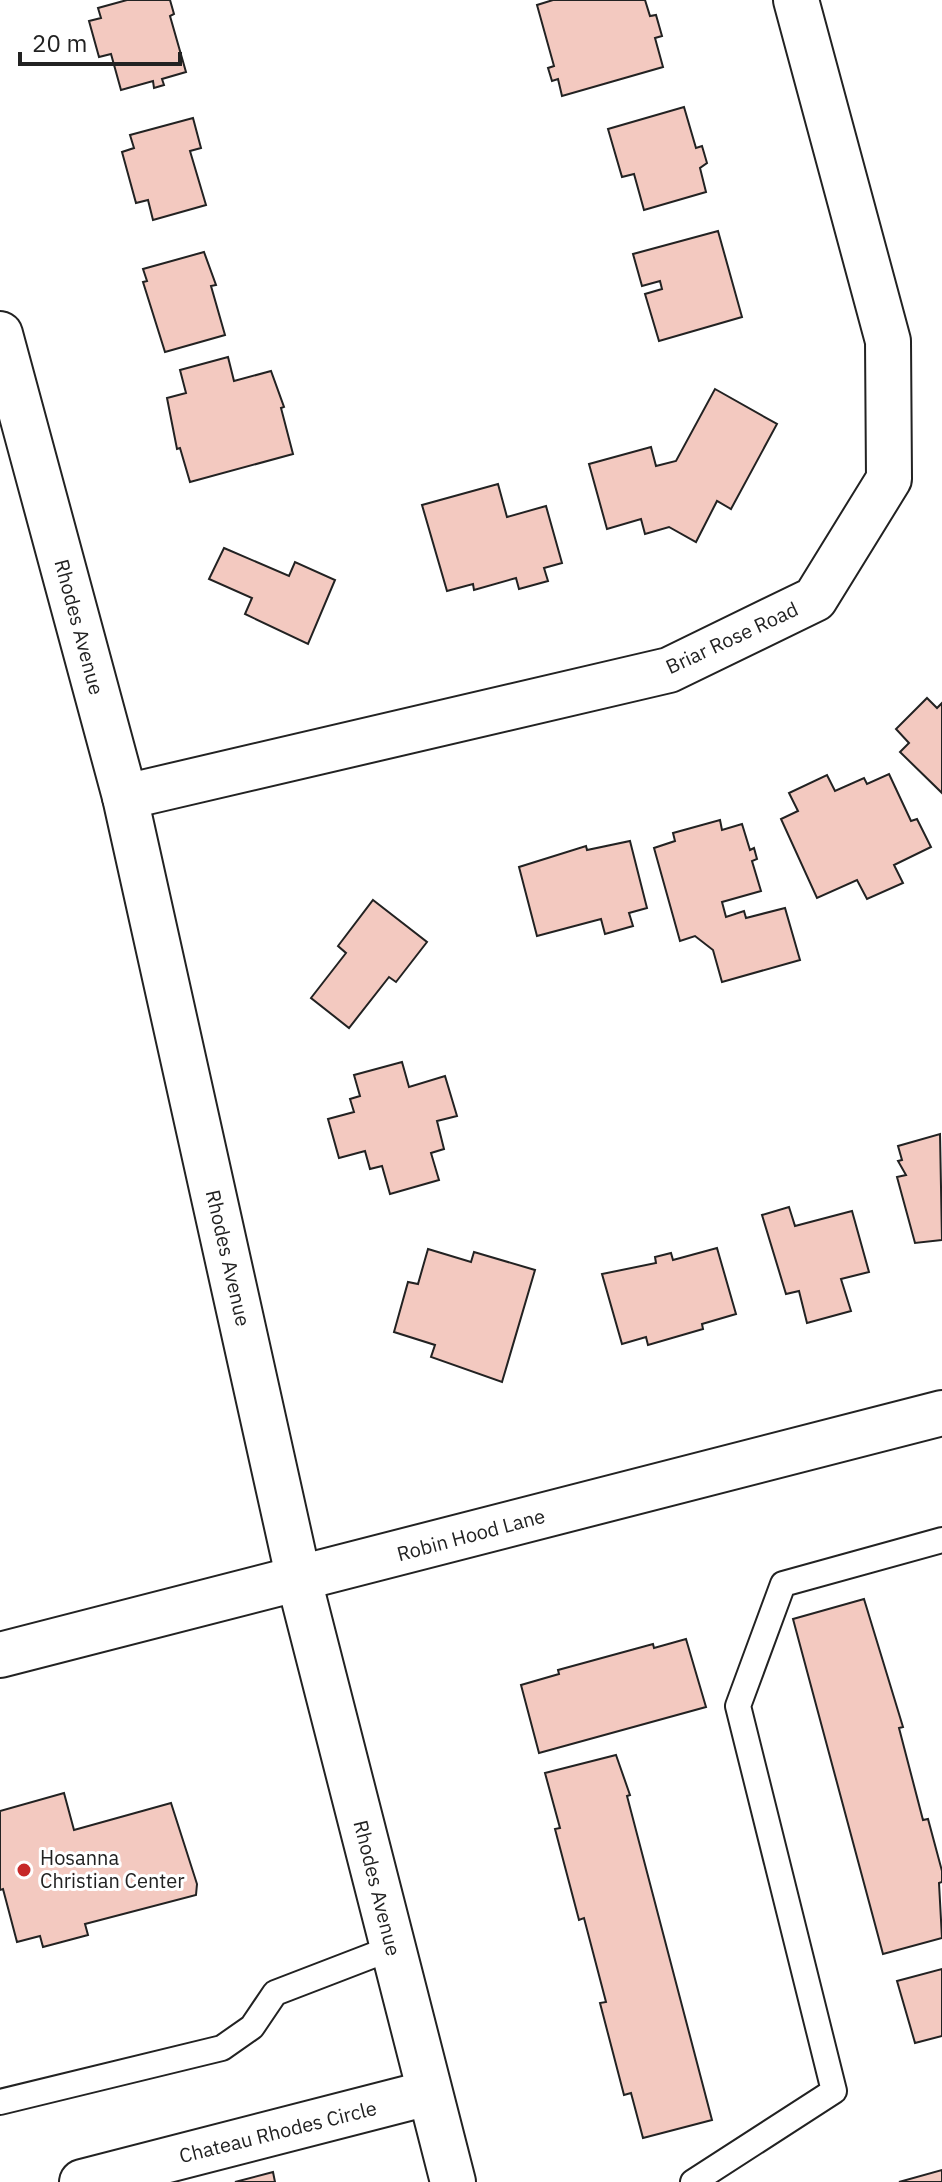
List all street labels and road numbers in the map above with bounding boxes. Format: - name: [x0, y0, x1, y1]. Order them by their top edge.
- street label: Rhodes Avenue: [48, 556, 111, 698]
- street label: Briar Rose Road: [661, 595, 802, 680]
- street label: Rhodes Avenue: [200, 1187, 257, 1329]
- street label: Robin Hood Lane: [394, 1502, 548, 1567]
- street label: Rhodes Avenue: [348, 1817, 407, 1959]
- street label: Chateau Rhodes Circle: [176, 2094, 379, 2169]

